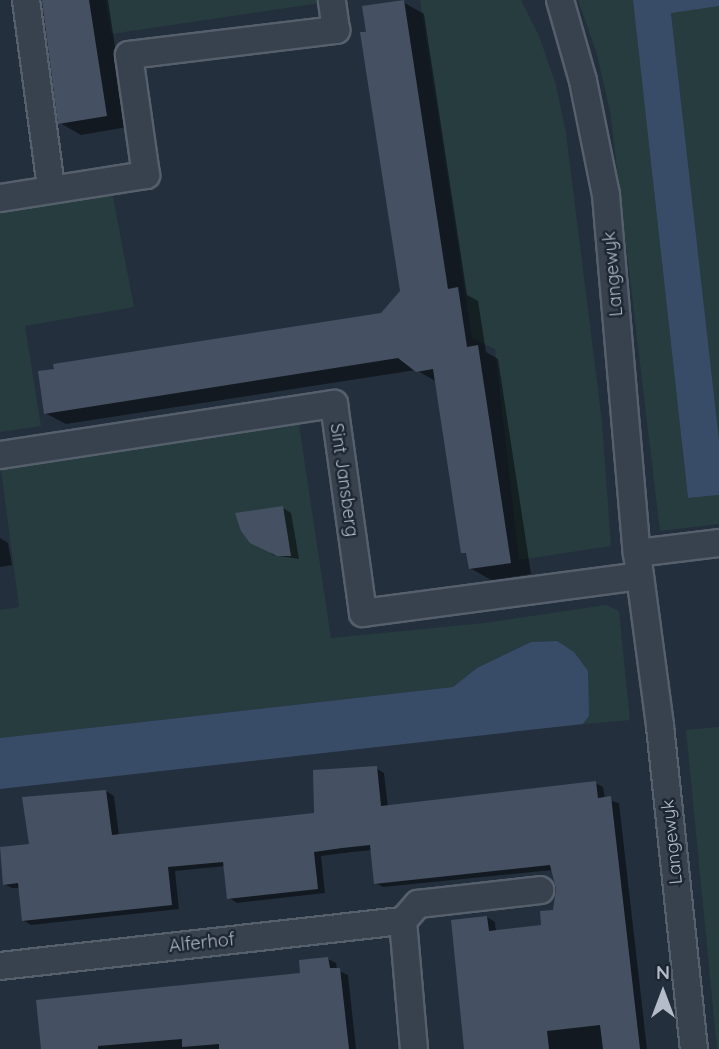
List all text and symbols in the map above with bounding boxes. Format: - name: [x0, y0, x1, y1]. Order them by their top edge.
- street label: Langewyk: [599, 231, 627, 317]
- street label: Sint Jansberg: [325, 422, 363, 538]
- street label: Langewyk: [657, 798, 687, 886]
- street label: Alferhof: [168, 929, 236, 957]
- north arrow: [628, 958, 698, 1028]
- text: N: [656, 960, 670, 984]

